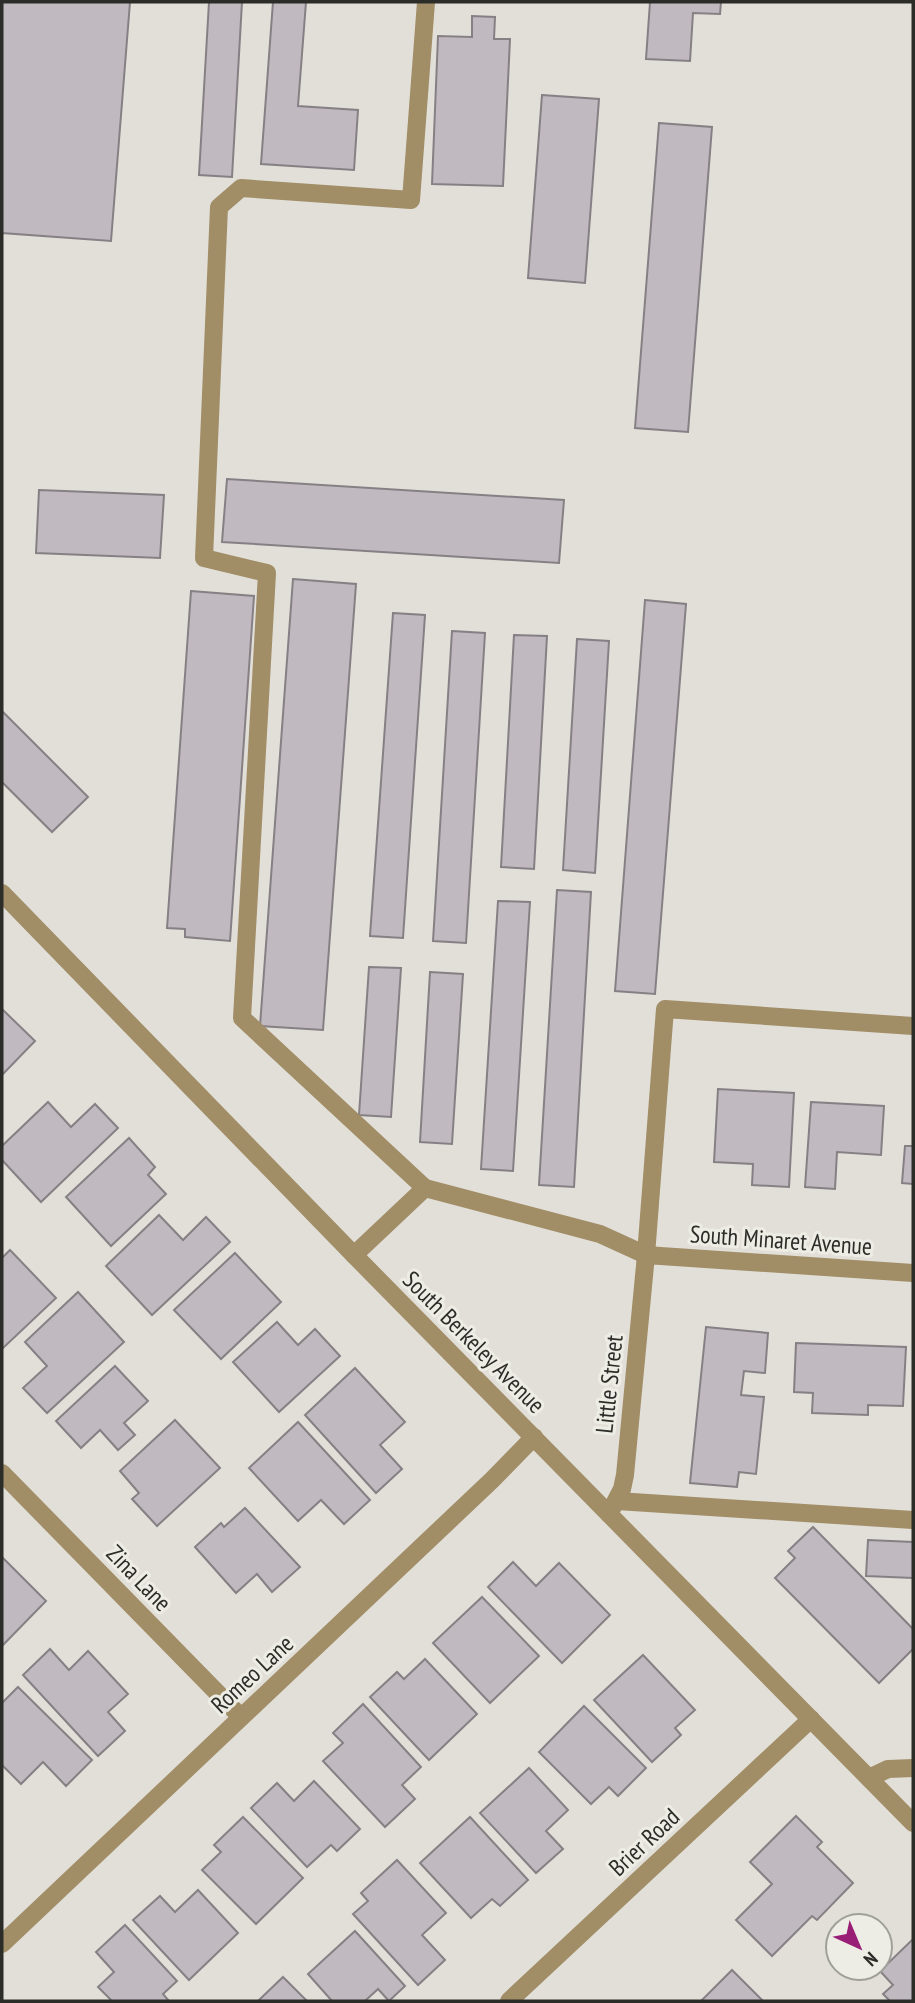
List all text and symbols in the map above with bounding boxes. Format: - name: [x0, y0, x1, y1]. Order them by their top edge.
- street label: South Minaret Avenue: [689, 1218, 873, 1262]
- street label: South Berkeley Avenue: [396, 1264, 552, 1420]
- street label: Little Street: [588, 1333, 630, 1435]
- street label: Zina Lane: [100, 1538, 178, 1618]
- street label: Romeo Lane: [204, 1628, 300, 1720]
- street label: Brier Road: [602, 1801, 686, 1883]
- north arrow: [824, 1912, 894, 1982]
- text: N: [859, 1947, 883, 1971]

